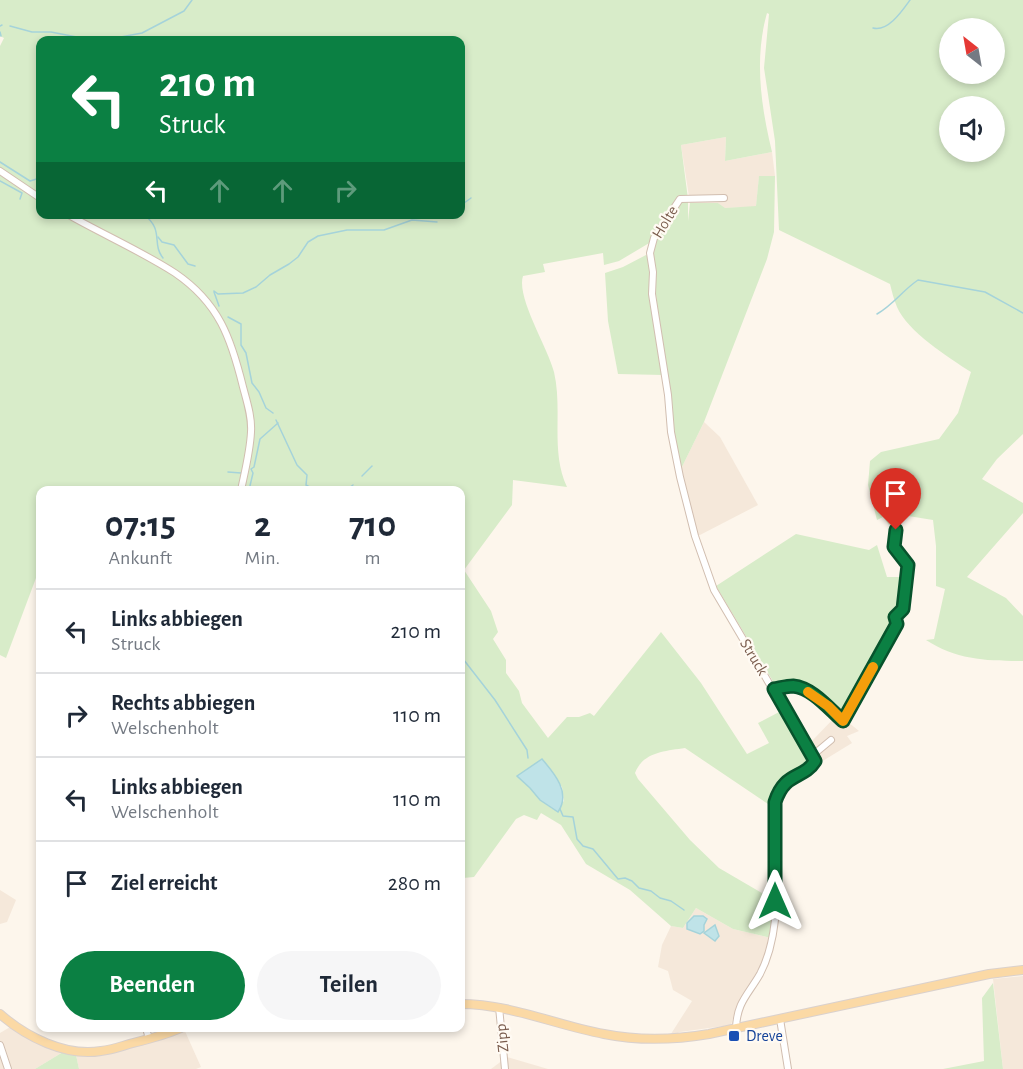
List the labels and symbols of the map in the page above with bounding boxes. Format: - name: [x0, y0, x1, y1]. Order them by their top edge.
- north arrow: [939, 18, 1005, 84]
- street label: Holte: [649, 203, 681, 241]
- pin: [870, 468, 921, 530]
- street label: Struck: [737, 636, 771, 679]
- position arrow: [743, 869, 807, 933]
- street label: Zipp: [493, 1023, 511, 1053]
- place label: Dreve: [746, 1028, 783, 1044]
- marker: Dreve: [727, 1029, 741, 1043]

